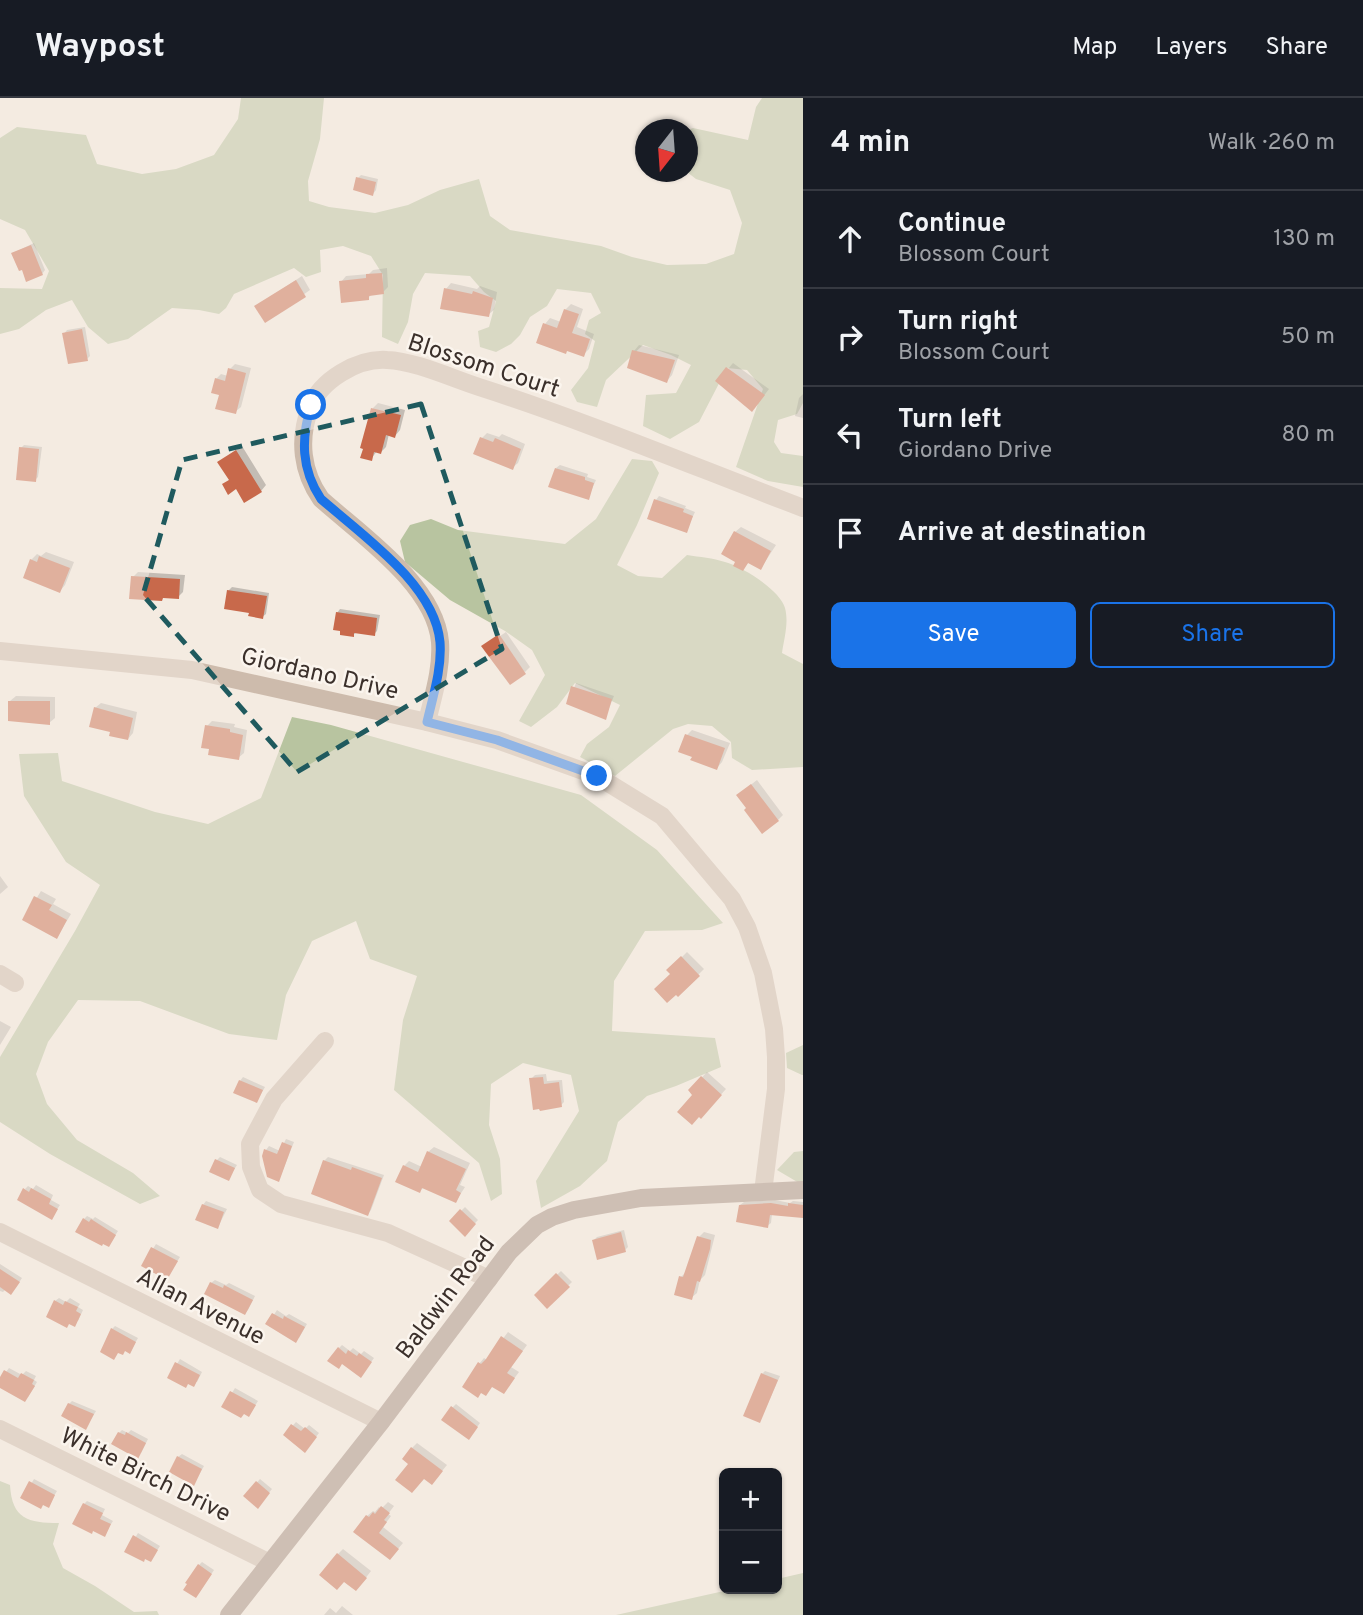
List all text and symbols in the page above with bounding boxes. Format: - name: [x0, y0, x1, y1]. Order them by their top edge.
- text: Waypost: [35, 27, 165, 69]
- text: Map: [1072, 33, 1117, 63]
- text: Layers: [1155, 33, 1227, 63]
- text: Share: [1265, 33, 1328, 63]
- north arrow: [635, 119, 698, 182]
- text: 4 min: [831, 125, 910, 162]
- text: Walk · 260 m: [1208, 129, 1335, 158]
- text: Continue: [898, 208, 1006, 241]
- icon: ahead: [831, 220, 869, 258]
- text: 130 m: [1273, 225, 1335, 254]
- text: Blossom Court: [898, 241, 1050, 270]
- text: Turn right: [898, 306, 1018, 339]
- icon: right: [831, 318, 869, 356]
- text: 50 m: [1281, 323, 1335, 352]
- street label: Blossom Court: [404, 328, 563, 406]
- text: Blossom Court: [898, 339, 1050, 368]
- route start: [295, 389, 326, 420]
- text: Turn left: [898, 404, 1002, 437]
- icon: left: [831, 416, 869, 454]
- text: 80 m: [1282, 421, 1335, 450]
- text: Giordano Drive: [898, 437, 1052, 466]
- icon: arrive: [831, 514, 869, 552]
- text: Arrive at destination: [898, 517, 1146, 550]
- button: Save: [831, 602, 1076, 668]
- button: Share: [1090, 602, 1335, 668]
- street label: Giordano Drive: [238, 642, 401, 708]
- route end: [581, 760, 612, 791]
- street label: Baldwin Road: [391, 1231, 503, 1366]
- street label: Allan Avenue: [131, 1263, 269, 1353]
- street label: White Birch Drive: [55, 1422, 235, 1530]
- map controls: [719, 1468, 782, 1594]
- button: +: [719, 1468, 782, 1531]
- button: −: [719, 1531, 782, 1594]

